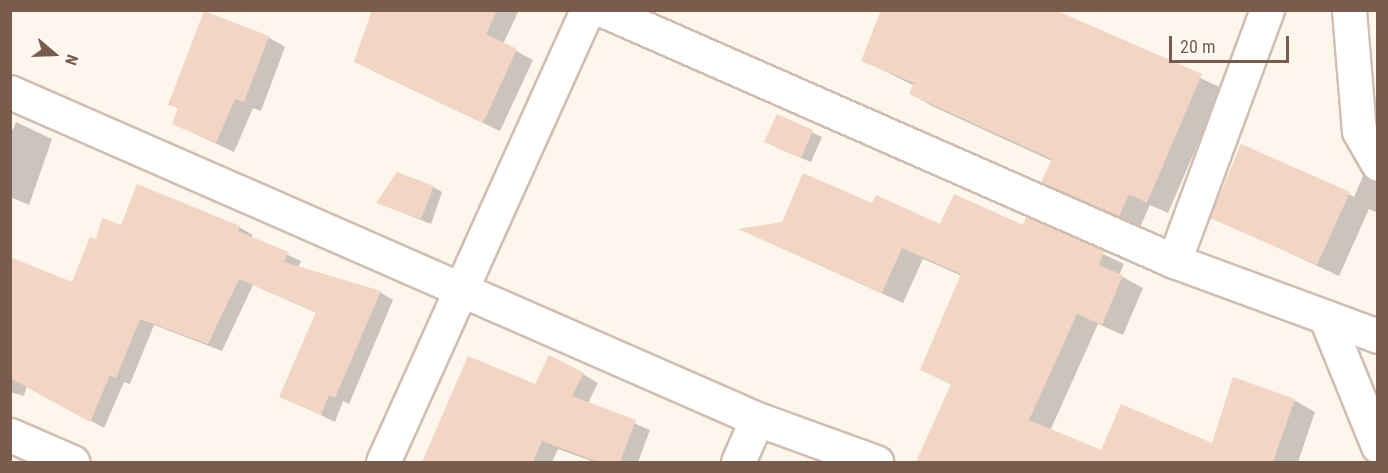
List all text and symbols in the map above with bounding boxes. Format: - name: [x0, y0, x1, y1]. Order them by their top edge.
- north arrow: [24, 24, 84, 84]
- scale bar: [1172, 24, 1292, 62]
- text: 20 m: [1180, 36, 1215, 57]
- text: N: [61, 52, 82, 68]

